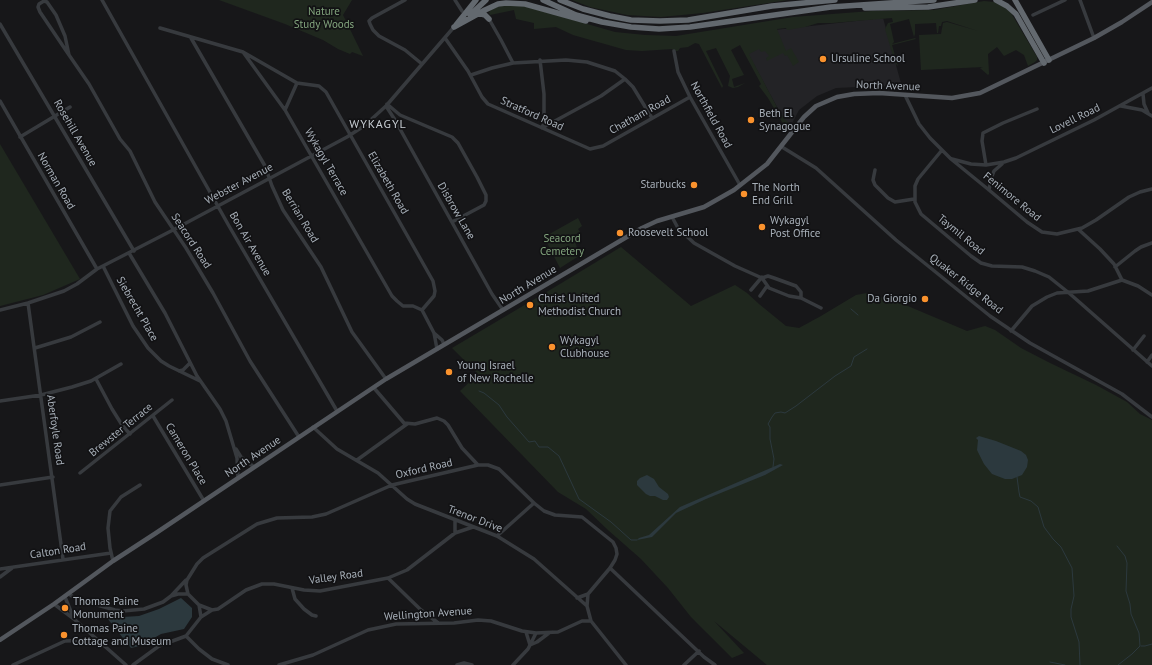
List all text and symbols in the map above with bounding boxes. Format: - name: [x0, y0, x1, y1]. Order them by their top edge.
- park label: Nature Study Woods: [294, 5, 354, 31]
- place label: Ursuline School: [831, 52, 905, 66]
- marker: Ursuline School: [818, 54, 828, 64]
- street label: North Avenue: [856, 78, 920, 94]
- street label: Northfield Road: [687, 79, 735, 151]
- street label: Chatham Road: [607, 93, 673, 137]
- street label: Stratford Road: [498, 94, 566, 134]
- street label: Rosehill Avenue: [51, 97, 99, 169]
- street label: Lovell Road: [1048, 101, 1102, 137]
- place label: Beth El Synagogue: [759, 107, 811, 133]
- marker: Beth El Synagogue: [746, 115, 756, 125]
- district label: WYKAGYL: [349, 118, 407, 132]
- street label: Wykagyl Terrace: [301, 126, 351, 198]
- street label: Elizabeth Road: [365, 149, 411, 217]
- street label: Norman Road: [34, 150, 78, 212]
- street label: Webster Avenue: [203, 161, 275, 207]
- street label: Fenimore Road: [980, 170, 1044, 224]
- place label: Starbucks: [641, 178, 686, 192]
- street label: Disbrow Lane: [434, 180, 478, 242]
- marker: Starbucks: [689, 180, 699, 190]
- place label: The North End Grill: [752, 181, 800, 207]
- street label: Berrian Road: [279, 187, 321, 245]
- marker: The North End Grill: [739, 189, 749, 199]
- street label: Bon Air Avenue: [226, 210, 274, 278]
- street label: Seacord Road: [168, 211, 214, 271]
- street label: Taymil Road: [935, 212, 987, 258]
- place label: Wykagyl Post Office: [770, 214, 820, 240]
- marker: Wykagyl Post Office: [757, 222, 767, 232]
- place label: Roosevelt School: [628, 226, 708, 240]
- marker: Roosevelt School: [615, 228, 625, 238]
- park label: Seacord Cemetery: [540, 232, 584, 258]
- street label: Quaker Ridge Road: [927, 251, 1005, 317]
- street label: North Avenue: [497, 263, 559, 307]
- street label: Siebrecht Place: [113, 274, 161, 344]
- place label: Christ United Methodist Church: [538, 292, 621, 318]
- place label: Da Giorgio: [867, 292, 917, 306]
- marker: Da Giorgio: [920, 294, 930, 304]
- marker: Christ United Methodist Church: [525, 300, 535, 310]
- place label: Wykagyl Clubhouse: [560, 334, 609, 360]
- marker: Wykagyl Clubhouse: [547, 342, 557, 352]
- place label: Young Israel of New Rochelle: [457, 359, 534, 385]
- marker: Young Israel of New Rochelle: [444, 367, 454, 377]
- street label: Aberfoyle Road: [44, 394, 66, 466]
- street label: Brewster Terrace: [87, 400, 155, 460]
- street label: Cameron Place: [162, 421, 210, 487]
- street label: North Avenue: [223, 434, 283, 480]
- street label: Oxford Road: [394, 456, 454, 482]
- street label: Trenor Drive: [446, 503, 504, 535]
- street label: Calton Road: [29, 540, 87, 562]
- street label: Valley Road: [308, 567, 364, 587]
- place label: Thomas Paine Monument: [73, 595, 139, 621]
- marker: Thomas Paine Monument: [60, 603, 70, 613]
- street label: Wellington Avenue: [383, 604, 473, 624]
- place label: Thomas Paine Cottage and Museum: [72, 622, 171, 648]
- marker: Thomas Paine Cottage and Museum: [59, 630, 69, 640]

